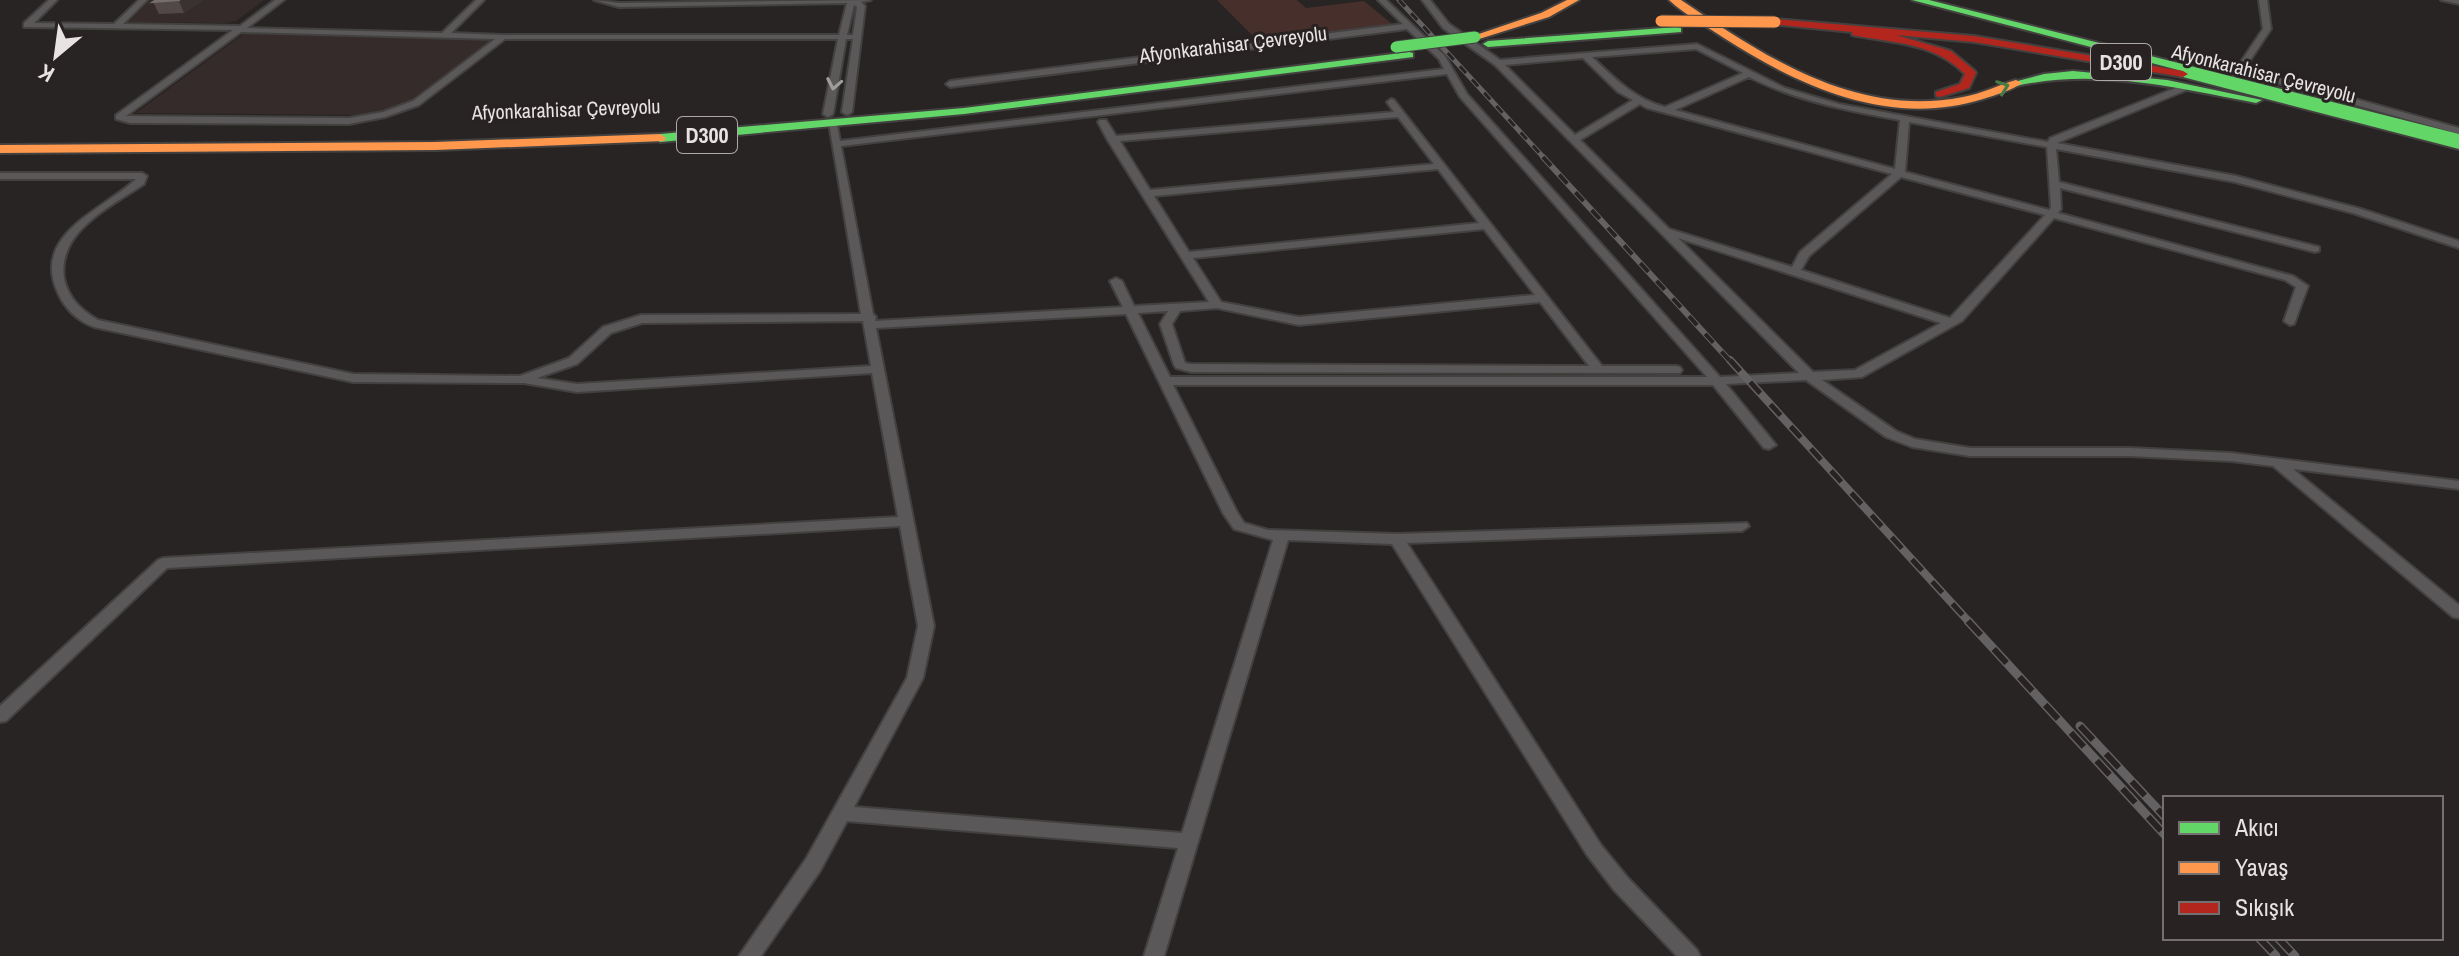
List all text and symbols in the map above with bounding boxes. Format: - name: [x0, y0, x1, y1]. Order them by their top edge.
- north arrow: [16, 16, 96, 96]
- street label: Afyonkarahisar Çevreyolu: [1137, 19, 1328, 69]
- street label: Afyonkarahisar Çevreyolu: [2168, 37, 2359, 109]
- road number: D300: [2091, 44, 2151, 80]
- text: K: [33, 57, 59, 90]
- one-way arrow: [826, 77, 843, 90]
- one-way arrow: [1995, 80, 2009, 96]
- street label: Afyonkarahisar Çevreyolu: [470, 92, 661, 126]
- road number: D300: [677, 117, 737, 153]
- legend: [2163, 796, 2443, 940]
- text: Akıcı: [2234, 811, 2279, 843]
- text: Yavaş: [2235, 851, 2288, 883]
- text: Sıkışık: [2235, 891, 2294, 923]

